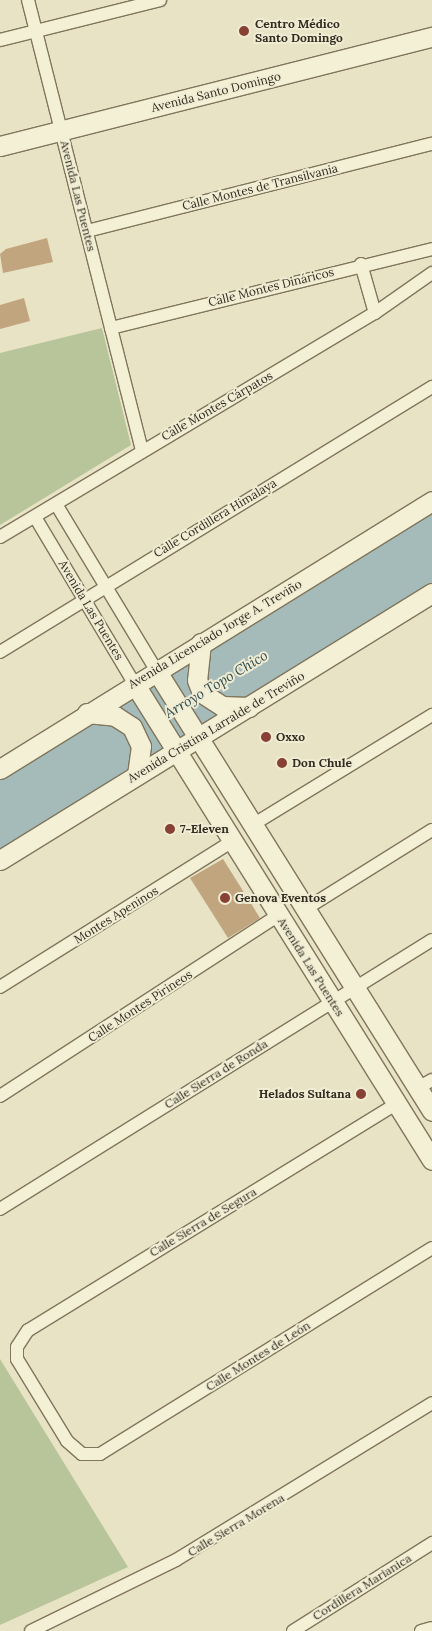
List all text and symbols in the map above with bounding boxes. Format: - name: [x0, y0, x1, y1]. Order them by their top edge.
- place label: Centro Médico Santo Domingo: [255, 17, 343, 45]
- marker: Centro Médico Santo Domingo: [237, 24, 251, 38]
- street label: Avenida Santo Domingo: [150, 69, 282, 115]
- street label: Avenida Las Puentes: [57, 139, 99, 253]
- street label: Calle Montes de Transilvania: [181, 161, 339, 213]
- street label: Calle Montes Dináricos: [207, 264, 335, 310]
- street label: Calle Montes Cárpatos: [159, 368, 275, 444]
- street label: Calle Cordillera Himalaya: [151, 476, 279, 560]
- street label: Avenida Las Puentes: [56, 557, 126, 663]
- street label: Avenida Licenciado Jorge A. Treviño: [126, 576, 304, 692]
- water label: Arroyo Topo Chico: [161, 647, 271, 721]
- street label: Avenida Cristina Larralde de Treviño: [125, 668, 307, 786]
- place label: Oxxo: [276, 730, 305, 744]
- marker: Oxxo: [260, 731, 272, 743]
- place label: Don Chule: [292, 756, 352, 770]
- marker: Don Chule: [276, 757, 288, 769]
- place label: 7-Eleven: [180, 822, 229, 836]
- marker: 7-Eleven: [164, 823, 176, 835]
- street label: Montes Apeninos: [71, 883, 161, 947]
- place label: Genova Eventos: [235, 891, 326, 905]
- marker: Genova Eventos: [219, 892, 231, 904]
- street label: Avenida Las Puentes: [275, 915, 347, 1019]
- street label: Calle Montes Pirineos: [85, 967, 195, 1045]
- street label: Calle Sierra de Ronda: [162, 1036, 270, 1112]
- place label: Helados Sultana: [259, 1087, 351, 1101]
- marker: Helados Sultana: [355, 1088, 367, 1100]
- street label: Calle Sierra de Segura: [147, 1184, 259, 1260]
- street label: Calle Montes de León: [203, 1318, 313, 1394]
- street label: Calle Sierra Morena: [185, 1490, 287, 1560]
- street label: Cordillera Marianica: [310, 1551, 414, 1623]

